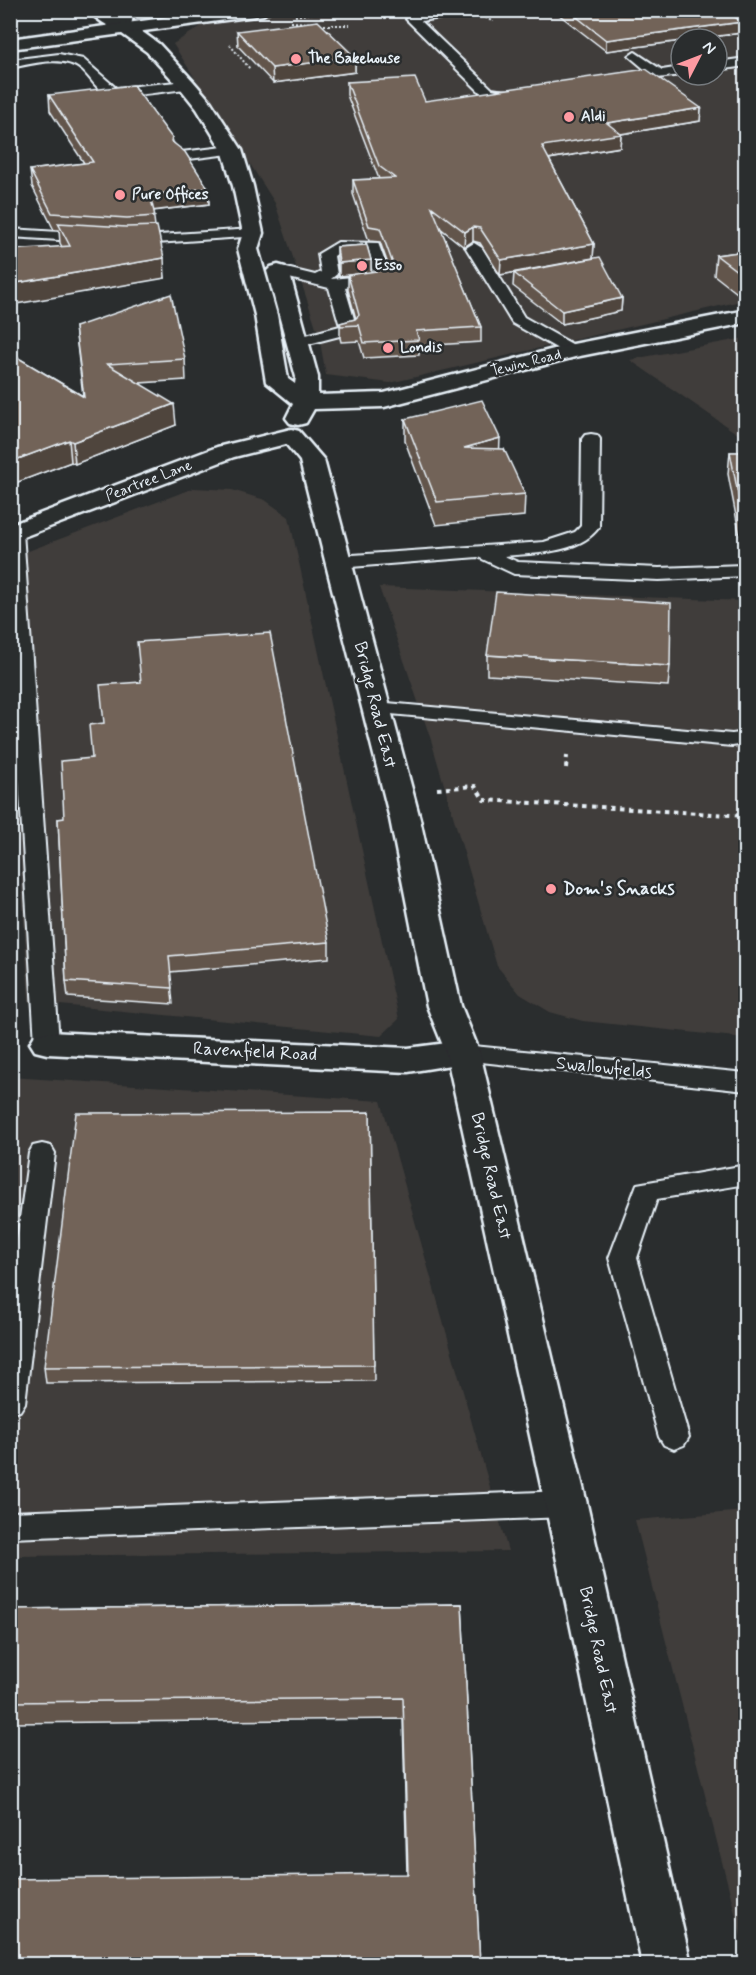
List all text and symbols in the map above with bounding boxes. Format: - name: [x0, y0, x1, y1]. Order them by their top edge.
- north arrow: [669, 27, 729, 87]
- text: N: [698, 37, 720, 59]
- place label: The Bakehouse: [308, 49, 400, 69]
- marker: The Bakehouse: [289, 52, 303, 66]
- place label: Aldi: [581, 107, 606, 127]
- marker: Aldi: [562, 110, 576, 124]
- place label: Pure Offices: [132, 184, 209, 205]
- marker: Pure Offices: [113, 188, 127, 202]
- place label: Esso: [374, 256, 402, 276]
- marker: Esso: [355, 259, 369, 273]
- place label: Londis: [400, 338, 442, 358]
- marker: Londis: [381, 341, 395, 355]
- street label: Tewin Road: [489, 345, 563, 381]
- street label: Peartree Lane: [103, 455, 195, 507]
- street label: Bridge Road East: [348, 639, 402, 771]
- place label: Dom's Snacks: [563, 877, 675, 901]
- marker: Dom's Snacks: [544, 882, 558, 896]
- street label: Ravenfield Road: [192, 1037, 318, 1067]
- street label: Swallowfields: [555, 1051, 653, 1085]
- street label: Bridge Road East: [465, 1110, 517, 1242]
- street label: Bridge Road East: [573, 1584, 623, 1716]

